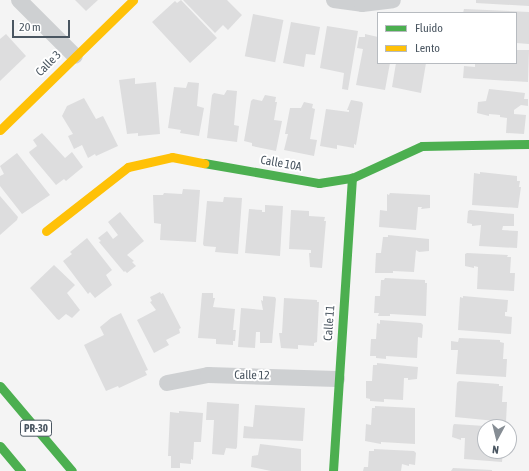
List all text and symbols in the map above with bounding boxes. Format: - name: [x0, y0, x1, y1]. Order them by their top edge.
- scale bar: [14, 12, 72, 38]
- legend: [377, 12, 517, 64]
- text: 20 m: [19, 20, 41, 34]
- text: Fluido: [415, 21, 443, 35]
- text: Lento: [415, 41, 440, 55]
- street label: Calle 3: [33, 48, 65, 80]
- street label: Calle 10A: [259, 153, 303, 175]
- street label: Calle 11: [322, 305, 338, 341]
- street label: Calle 12: [234, 368, 270, 384]
- road number: PR-30: [20, 419, 52, 437]
- north arrow: [477, 419, 517, 459]
- text: N: [492, 444, 500, 456]

